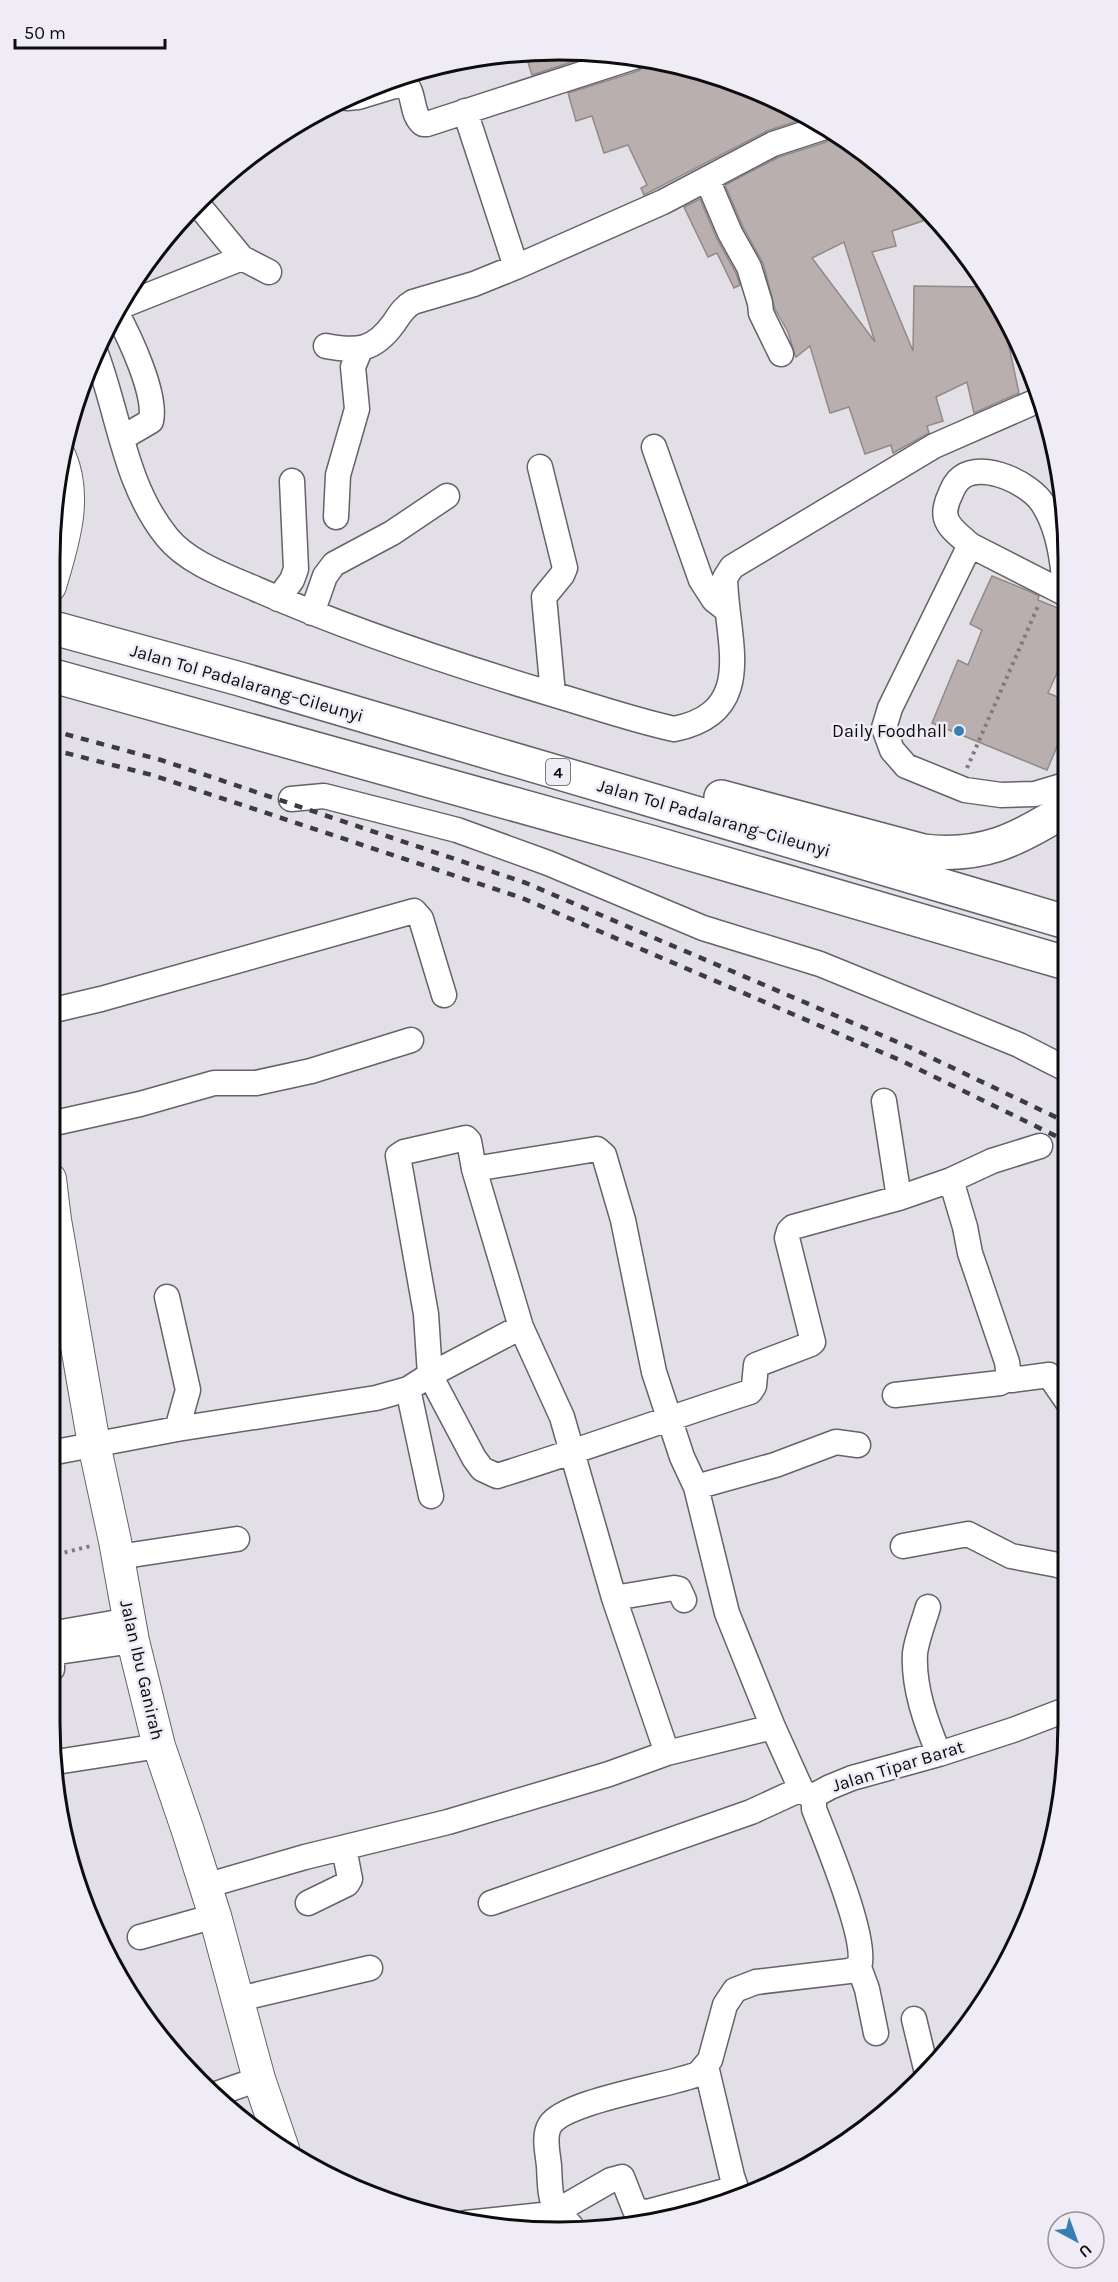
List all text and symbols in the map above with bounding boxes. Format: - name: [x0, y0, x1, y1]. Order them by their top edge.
- scale bar: [15, 12, 165, 50]
- text: 50 m: [24, 22, 66, 44]
- street label: Jalan Tol Padalarang–Cileunyi: [128, 639, 366, 727]
- place label: Daily Foodhall: [832, 720, 947, 742]
- marker: Daily Foodhall: [952, 724, 966, 738]
- road number: 4: [546, 759, 570, 785]
- street label: Jalan Tol Padalarang–Cileunyi: [595, 774, 833, 862]
- street label: Jalan Ibu Ganirah: [115, 1598, 169, 1742]
- street label: Jalan Tipar Barat: [829, 1735, 967, 1797]
- north arrow: [1046, 2210, 1106, 2270]
- text: U: [1075, 2240, 1096, 2262]

